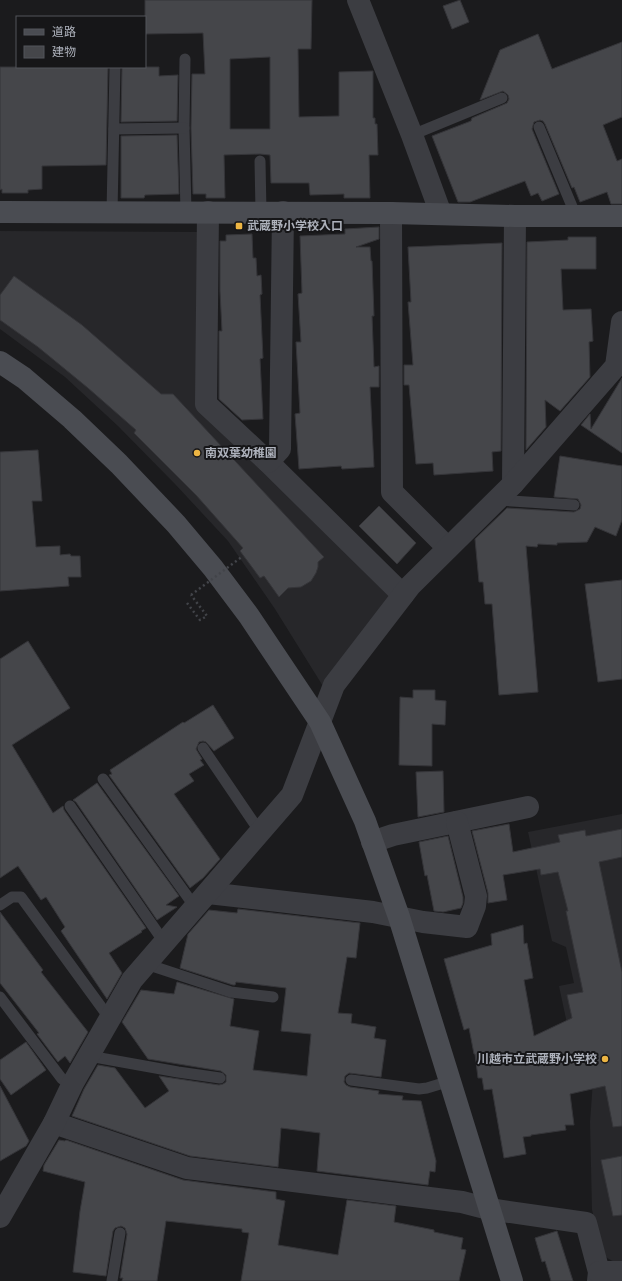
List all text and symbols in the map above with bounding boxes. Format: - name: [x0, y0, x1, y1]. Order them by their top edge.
- legend: [16, 16, 146, 68]
- text: 道路: [52, 25, 76, 39]
- text: 建物: [52, 45, 76, 59]
- place label: 武蔵野小学校入口: [247, 219, 343, 233]
- marker: 武蔵野小学校入口: [234, 221, 244, 231]
- place label: 南双葉幼稚園: [205, 446, 277, 460]
- marker: 南双葉幼稚園: [192, 448, 202, 458]
- place label: 川越市立武蔵野小学校: [477, 1052, 597, 1066]
- marker: 川越市立武蔵野小学校: [600, 1054, 610, 1064]

